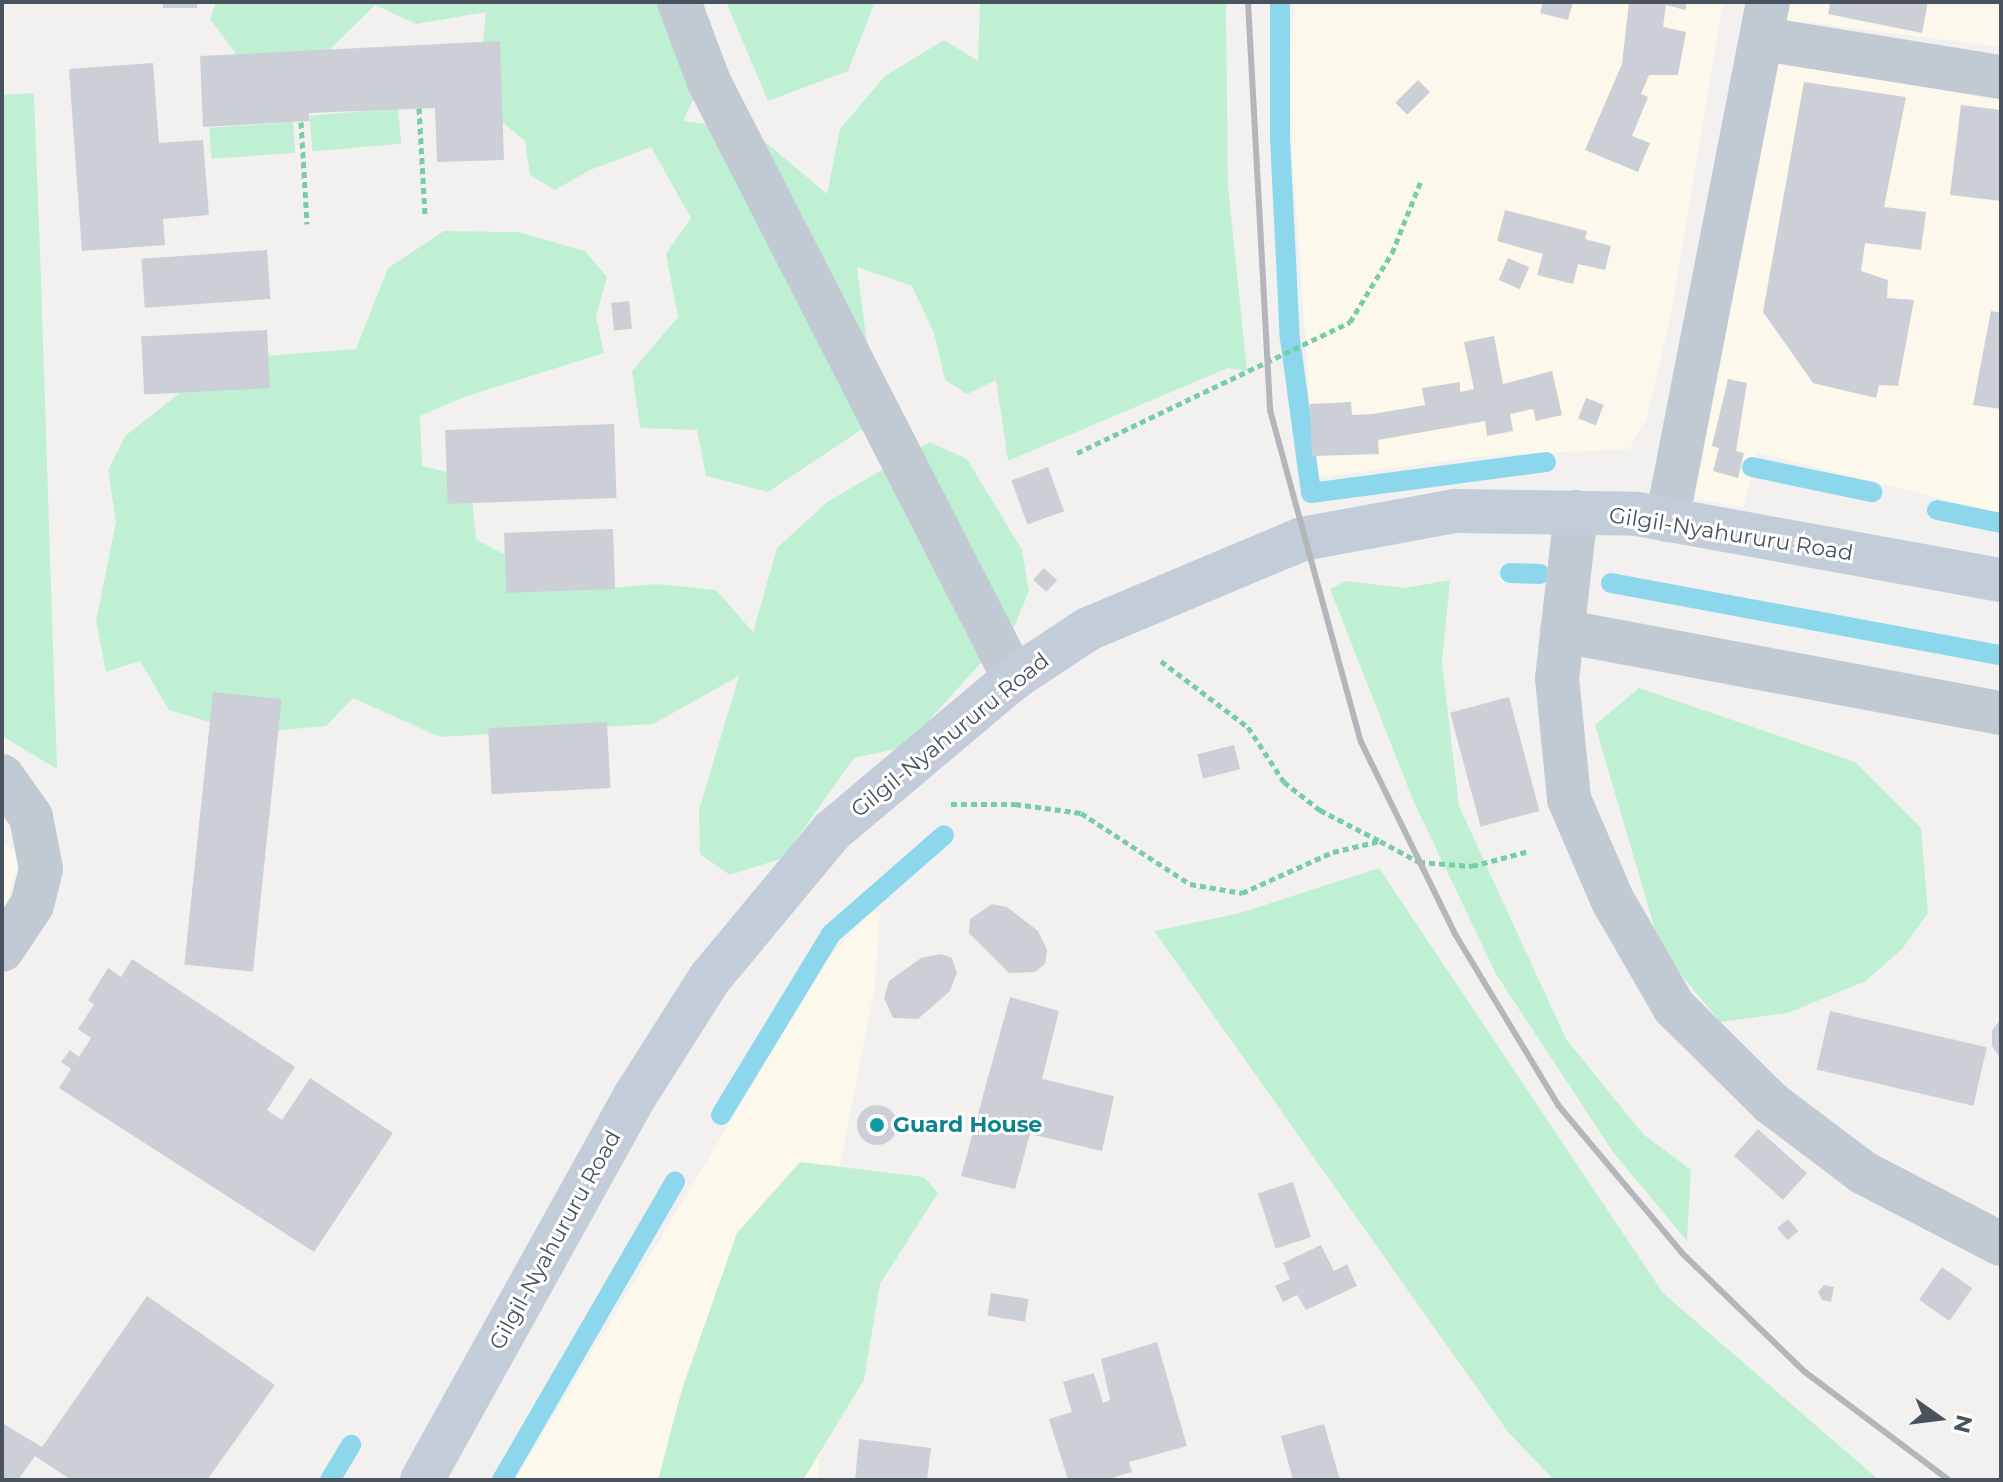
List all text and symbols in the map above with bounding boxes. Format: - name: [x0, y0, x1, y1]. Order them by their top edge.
- street label: Gilgil-Nyahururu Road: [1607, 502, 1855, 566]
- street label: Gilgil-Nyahururu Road: [846, 647, 1054, 823]
- place label: Guard House: [893, 1112, 1042, 1138]
- marker: Guard House: [868, 1116, 886, 1134]
- street label: Gilgil-Nyahururu Road: [484, 1126, 626, 1354]
- north arrow: [1899, 1378, 1979, 1458]
- text: N: [1948, 1412, 1978, 1436]

